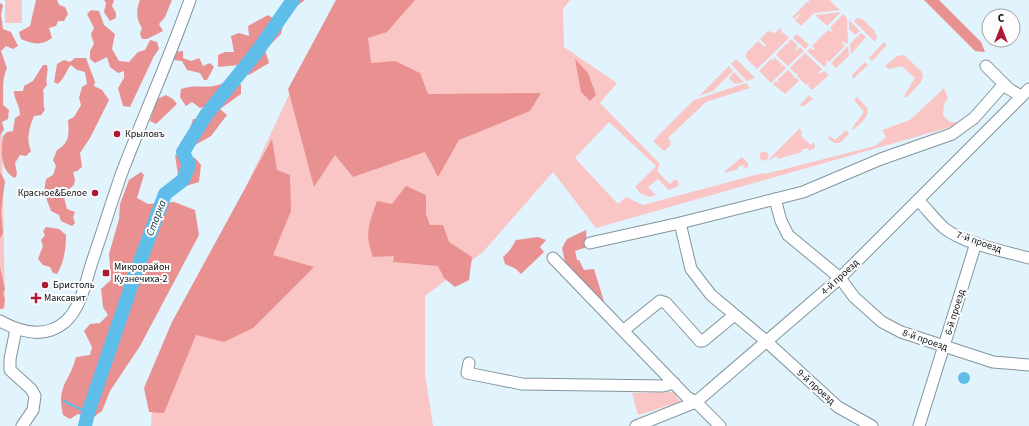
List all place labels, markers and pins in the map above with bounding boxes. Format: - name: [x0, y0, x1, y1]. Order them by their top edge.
- place label: Крыловъ: [125, 127, 165, 141]
- marker: Крыловъ: [112, 129, 122, 139]
- place label: Красное&Белое: [18, 186, 87, 200]
- marker: Красное&Белое: [90, 188, 100, 198]
- place label: Микрорайон Кузнечиха-2: [114, 260, 170, 286]
- marker: Микрорайон Кузнечиха-2: [101, 268, 111, 278]
- place label: Бристоль: [53, 278, 95, 292]
- marker: Бристоль: [40, 280, 50, 290]
- place label: Максавит: [44, 291, 86, 305]
- marker: Максавит: [31, 293, 41, 303]

